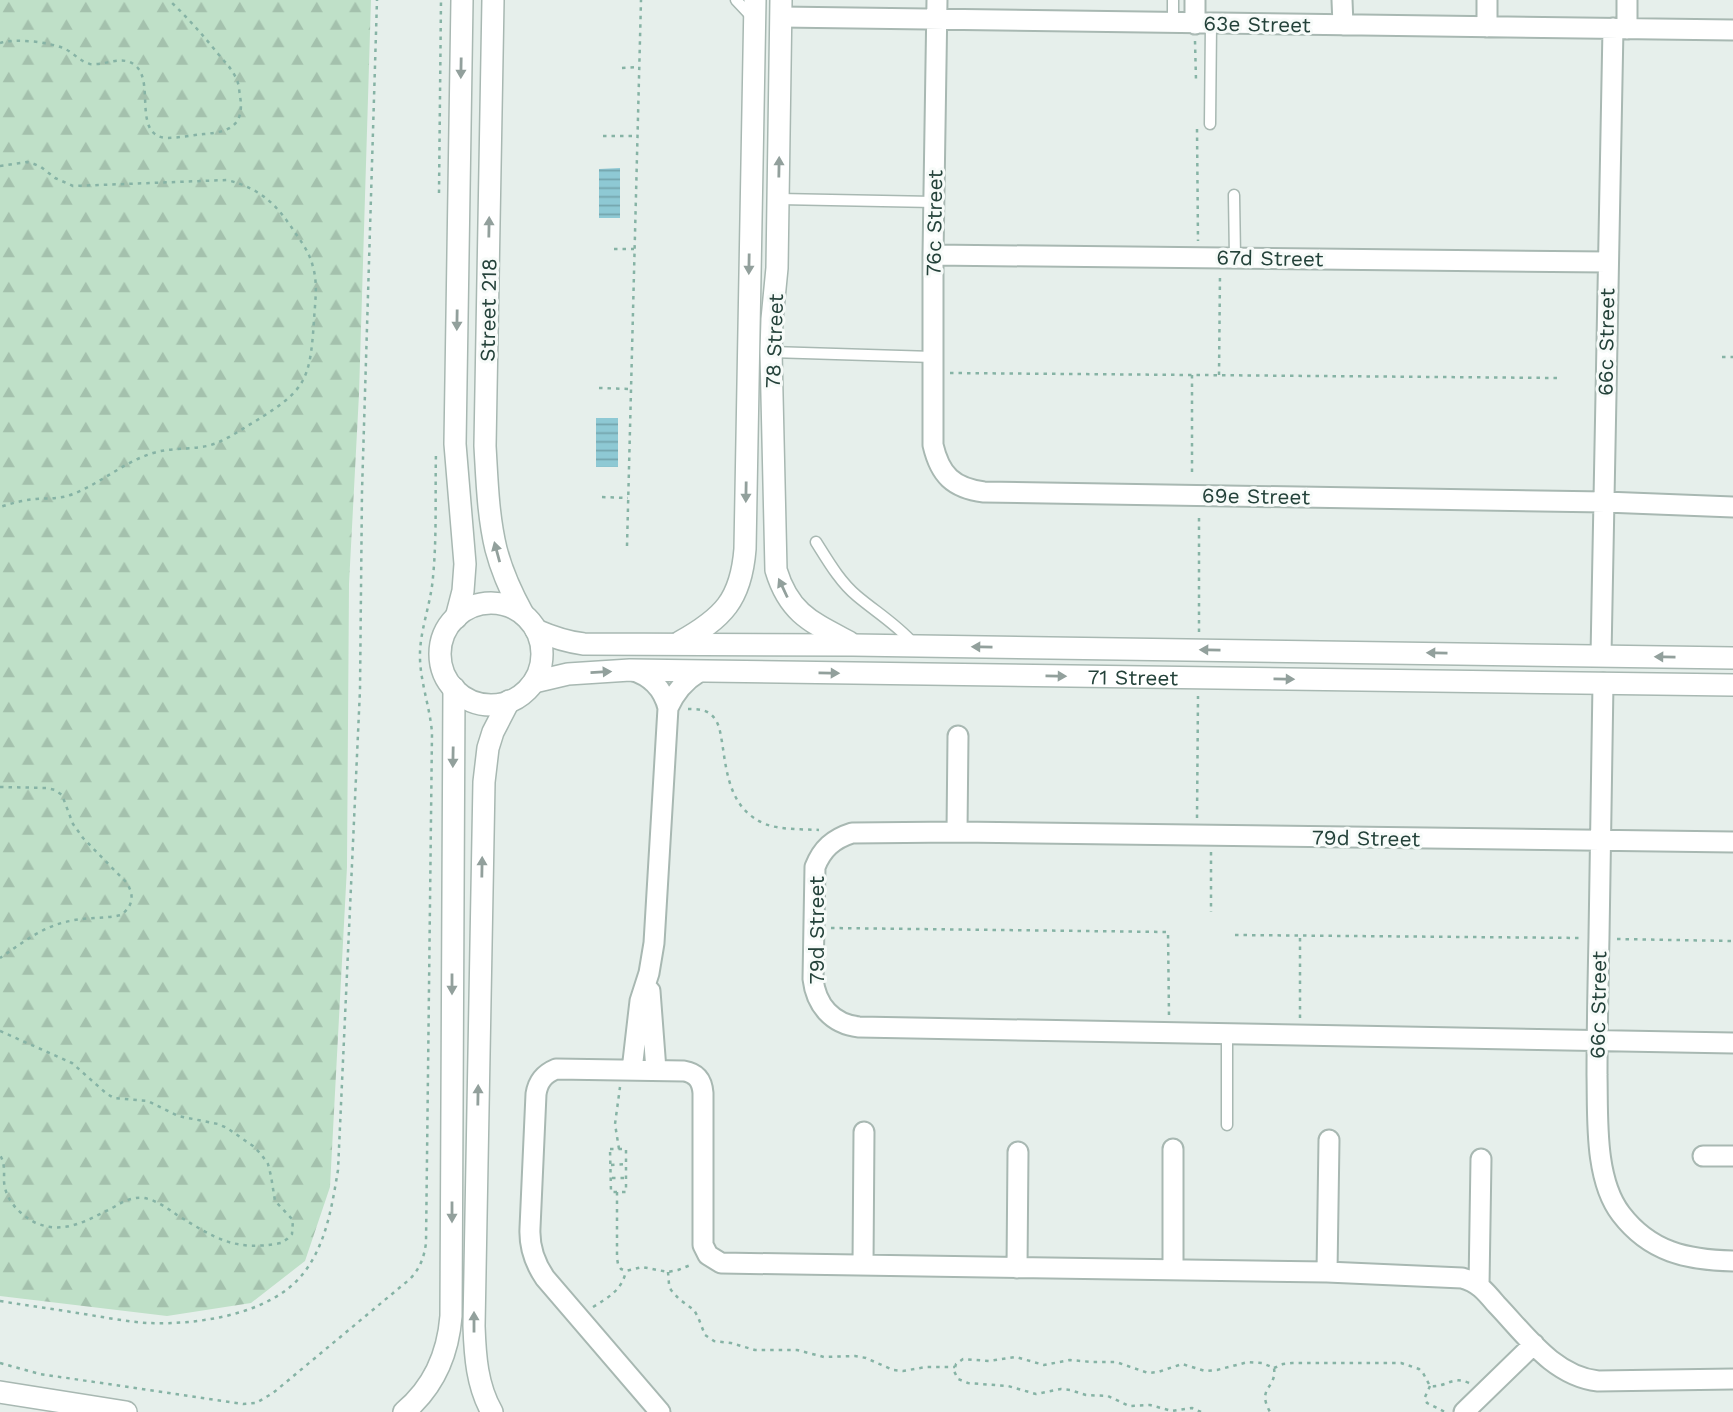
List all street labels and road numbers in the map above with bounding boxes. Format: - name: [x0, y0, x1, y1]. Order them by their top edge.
- street label: 63e Street: [1203, 11, 1311, 37]
- street label: 76c Street: [921, 169, 947, 276]
- street label: 67d Street: [1216, 245, 1324, 271]
- street label: Street 218: [475, 258, 501, 362]
- street label: 66c Street: [1593, 288, 1619, 396]
- street label: 78 Street: [760, 293, 788, 389]
- street label: 69e Street: [1202, 483, 1311, 509]
- street label: 71 Street: [1088, 664, 1178, 690]
- street label: 79d Street: [1312, 825, 1421, 851]
- street label: 79d Street: [804, 876, 829, 984]
- street label: 66c Street: [1585, 951, 1611, 1059]

